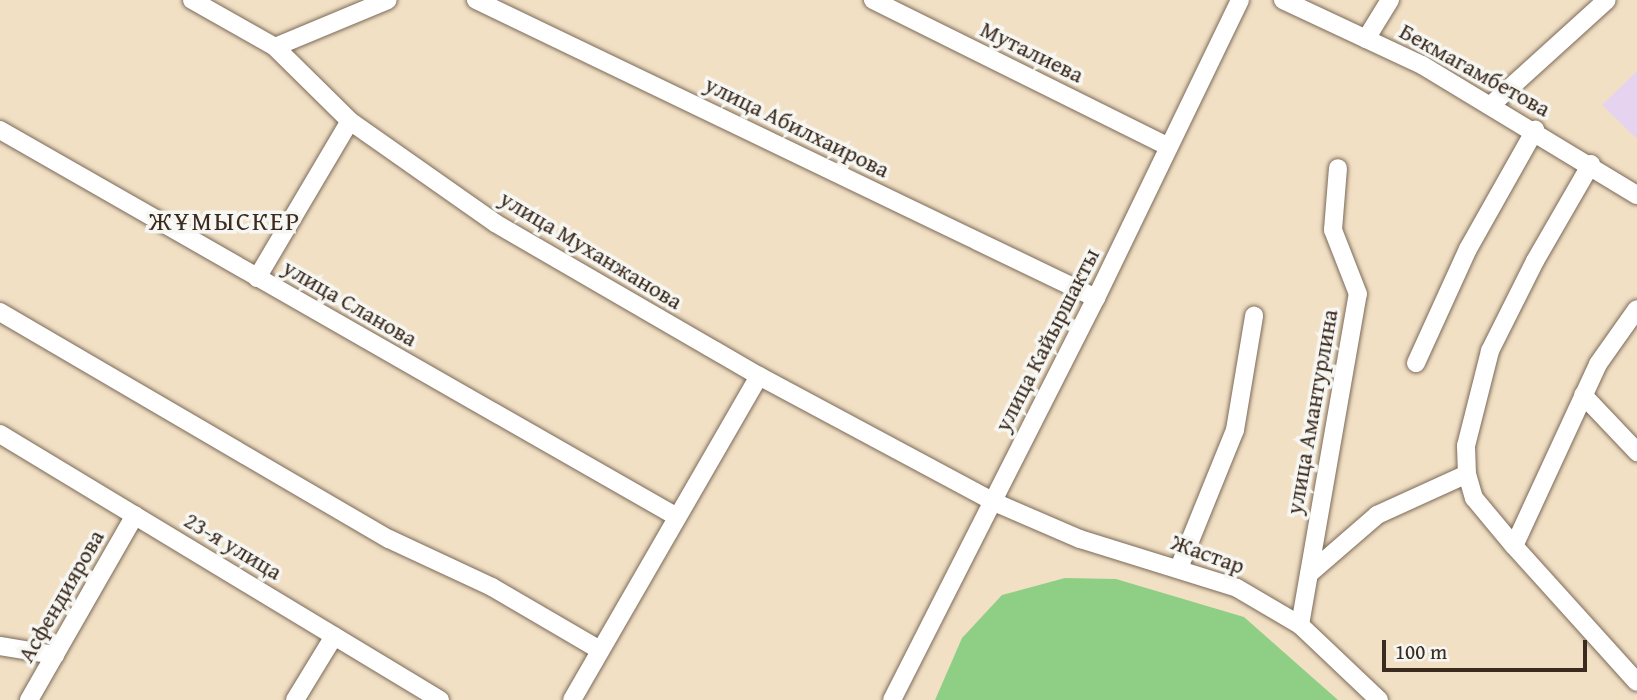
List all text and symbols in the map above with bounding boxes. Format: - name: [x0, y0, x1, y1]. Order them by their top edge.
- street label: Муталиева: [976, 15, 1088, 89]
- street label: Бекмагамбетова: [1395, 17, 1555, 123]
- street label: улица Абилхаирова: [700, 70, 894, 184]
- street label: улица Муханжанова: [495, 185, 687, 315]
- district label: ЖҰМЫСКЕР: [150, 205, 300, 237]
- street label: улица Кайыршакты: [989, 244, 1105, 436]
- street label: улица Сланова: [278, 253, 422, 353]
- street label: улица Амантурлина: [1280, 307, 1344, 517]
- street label: 23-я улица: [179, 506, 287, 586]
- street label: Асфендиярова: [12, 525, 110, 667]
- street label: Жастар: [1168, 528, 1248, 580]
- scale bar: [1385, 626, 1590, 670]
- text: 100 m: [1395, 636, 1447, 667]

